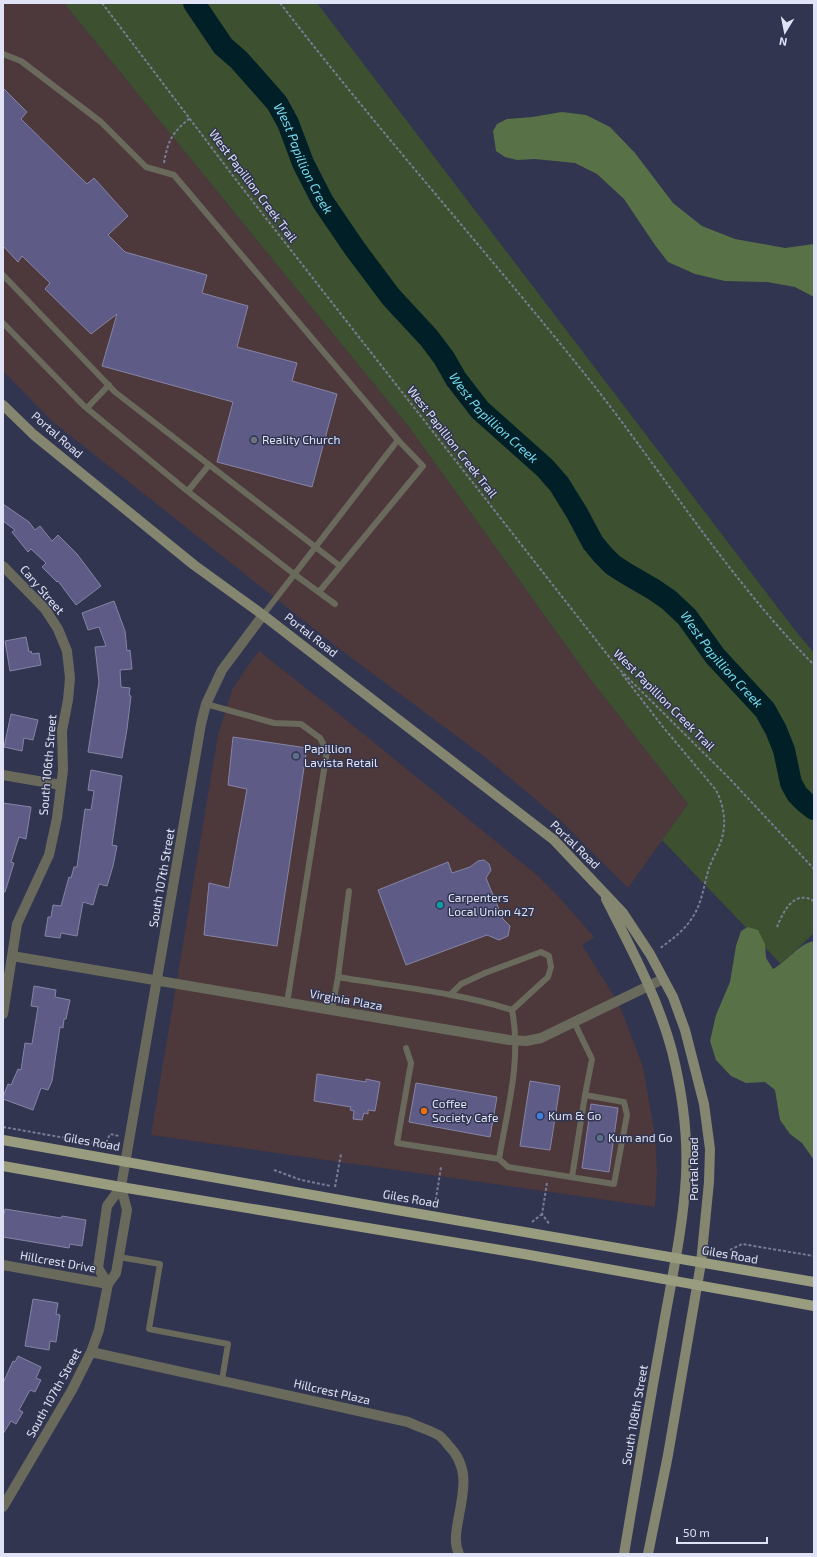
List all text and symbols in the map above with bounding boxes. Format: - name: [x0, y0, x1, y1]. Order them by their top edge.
- north arrow: [765, 12, 805, 52]
- text: N: [778, 35, 788, 49]
- water label: West Papillion Creek: [270, 100, 337, 217]
- street label: West Papillion Creek Trail: [207, 126, 301, 245]
- water label: West Papillion Creek: [446, 370, 542, 466]
- street label: West Papillion Creek Trail: [405, 383, 501, 500]
- street label: Portal Road: [29, 408, 86, 460]
- place label: Reality Church: [262, 432, 340, 446]
- marker: Reality Church: [249, 435, 259, 445]
- street label: Cary Street: [18, 562, 68, 617]
- water label: West Papillion Creek: [677, 608, 767, 711]
- street label: Portal Road: [282, 609, 341, 659]
- street label: West Papillion Creek Trail: [611, 646, 719, 753]
- street label: South 106th Street: [36, 714, 58, 816]
- place label: Papillion Lavista Retail: [304, 741, 378, 769]
- marker: Papillion Lavista Retail: [291, 751, 301, 761]
- street label: Portal Road: [548, 817, 603, 871]
- street label: South 107th Street: [145, 827, 177, 928]
- place label: Carpenters Local Union 427: [448, 890, 534, 918]
- marker: Carpenters Local Union 427: [435, 900, 445, 910]
- street label: Virginia Plaza: [309, 986, 384, 1012]
- place label: Coffee Society Cafe: [432, 1096, 499, 1124]
- marker: Coffee Society Cafe: [419, 1106, 429, 1116]
- place label: Kum & Go: [548, 1108, 602, 1122]
- marker: Kum & Go: [535, 1111, 545, 1121]
- street label: Giles Road: [63, 1129, 121, 1153]
- place label: Kum and Go: [608, 1130, 673, 1144]
- marker: Kum and Go: [595, 1133, 605, 1143]
- street label: Portal Road: [686, 1137, 700, 1201]
- street label: Giles Road: [382, 1186, 440, 1210]
- street label: Giles Road: [701, 1242, 759, 1266]
- street label: Hillcrest Drive: [19, 1247, 97, 1275]
- street label: South 107th Street: [23, 1345, 84, 1440]
- street label: South 108th Street: [618, 1363, 650, 1466]
- street label: Hillcrest Plaza: [292, 1375, 372, 1407]
- scale bar: [677, 1519, 767, 1545]
- text: 50 m: [683, 1525, 710, 1539]

